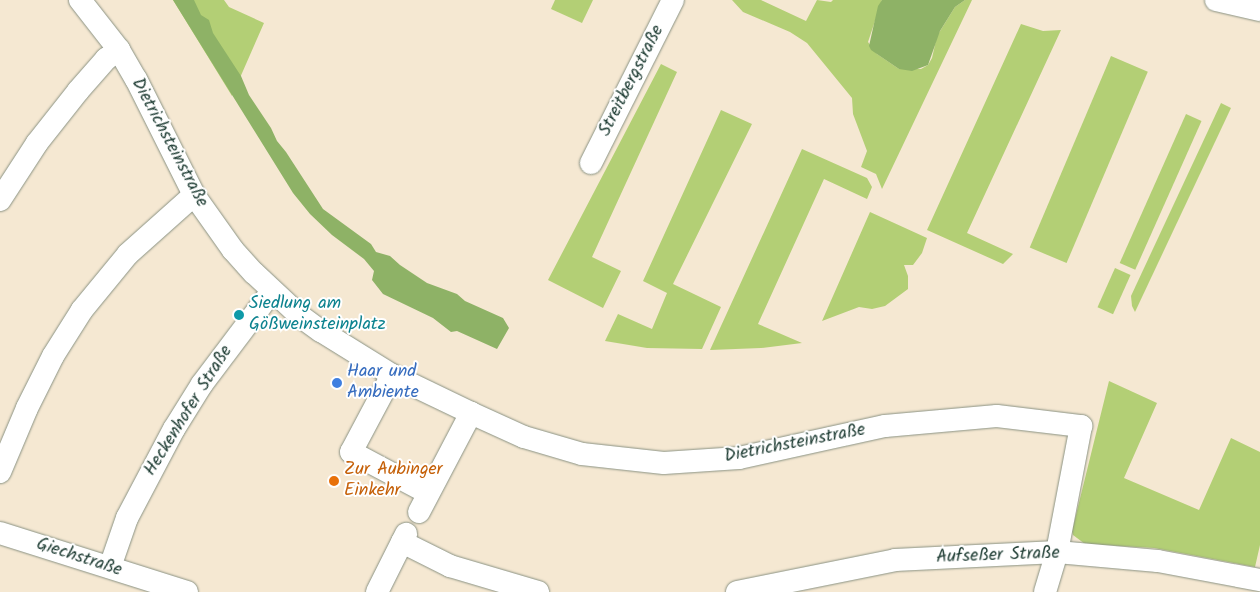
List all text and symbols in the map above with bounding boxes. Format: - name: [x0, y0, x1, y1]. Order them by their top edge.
- street label: Streitbergstraße: [595, 22, 669, 140]
- street label: Dietrichsteinstraße: [126, 75, 212, 211]
- place label: Siedlung am Gößweinsteinplatz: [249, 294, 386, 336]
- marker: Siedlung am Gößweinsteinplatz: [233, 309, 245, 321]
- street label: Heckenhofer Straße: [140, 342, 238, 480]
- place label: Haar und Ambiente: [347, 362, 419, 404]
- marker: Haar und Ambiente: [331, 377, 343, 389]
- street label: Dietrichsteinstraße: [723, 420, 867, 468]
- place label: Zur Aubinger Einkehr: [344, 460, 443, 502]
- marker: Zur Aubinger Einkehr: [328, 475, 340, 487]
- street label: Giechstraße: [33, 534, 125, 582]
- street label: Aufseßer Straße: [936, 543, 1060, 569]

